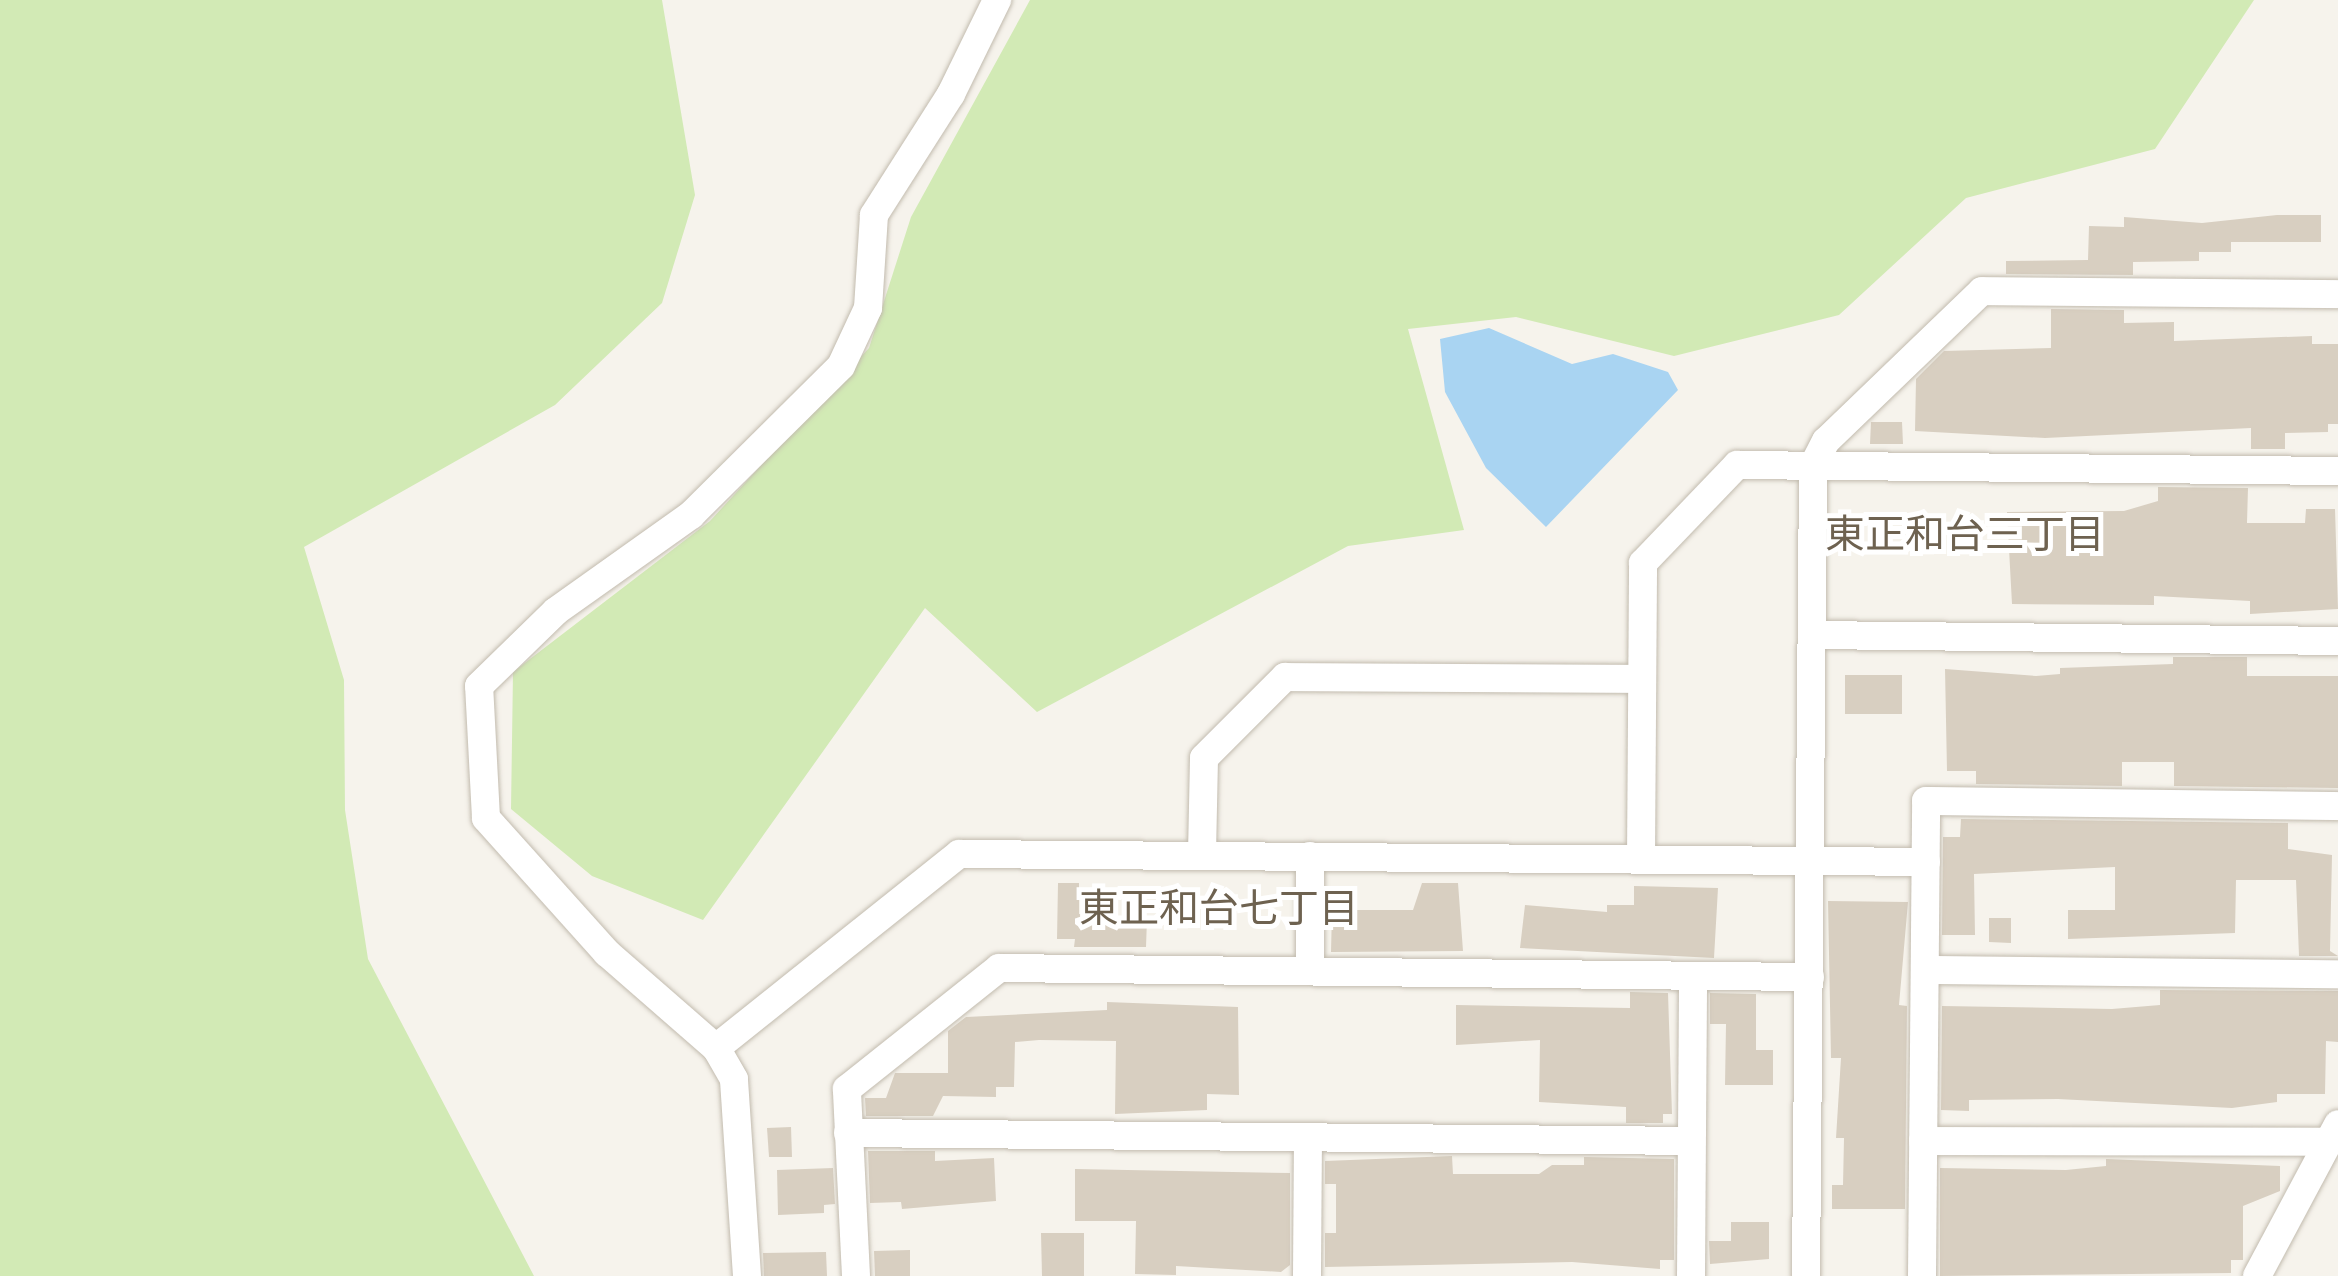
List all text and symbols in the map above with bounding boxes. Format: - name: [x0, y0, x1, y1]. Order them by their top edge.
- district label: 東正和台三丁目: [1825, 508, 2105, 556]
- district label: 東正和台七丁目: [1079, 882, 1359, 930]

